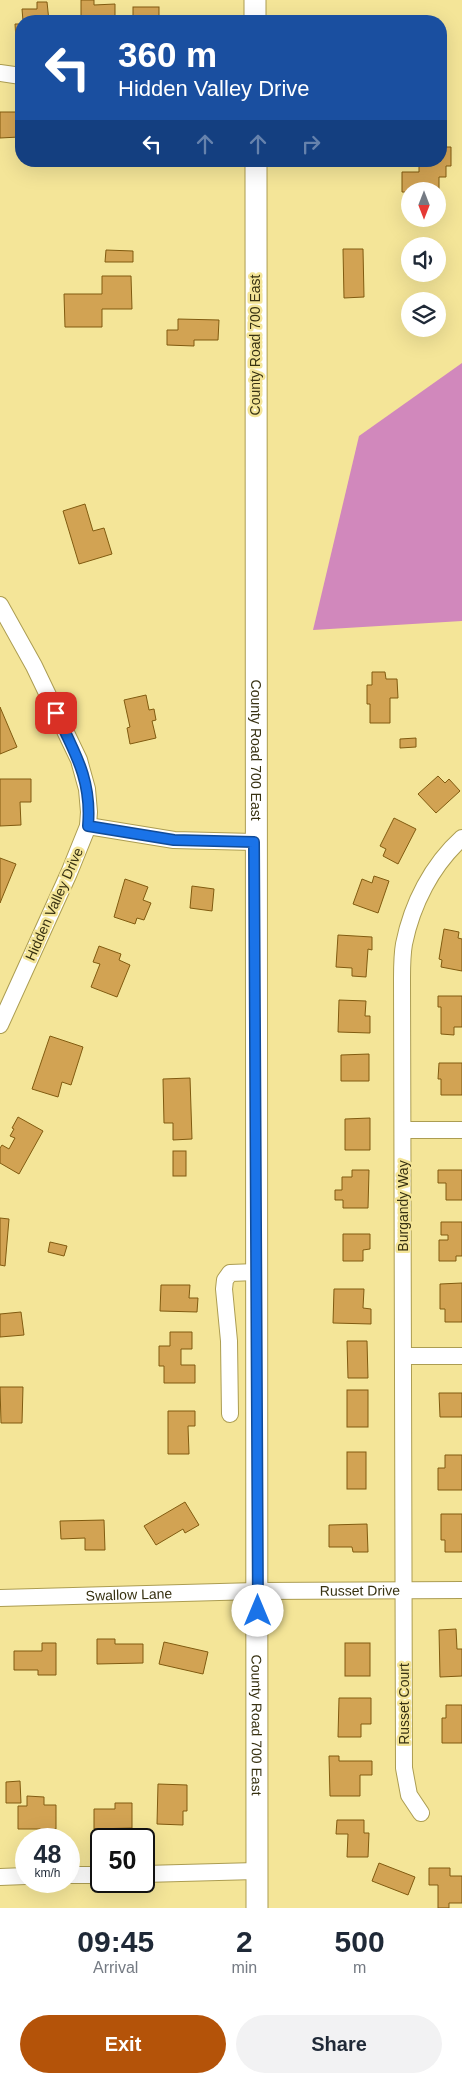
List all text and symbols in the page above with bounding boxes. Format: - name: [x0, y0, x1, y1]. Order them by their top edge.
- icon: left: [35, 35, 100, 100]
- text: 360 m: [118, 35, 217, 74]
- text: Hidden Valley Drive: [118, 76, 310, 101]
- icon: left: [138, 130, 166, 158]
- icon: ahead: [191, 130, 219, 158]
- icon: ahead: [244, 130, 272, 158]
- icon: right: [297, 130, 325, 158]
- north arrow: [401, 182, 446, 228]
- map controls: [401, 182, 446, 337]
- button: sound: [401, 237, 446, 282]
- street label: County Road 700 East: [247, 274, 263, 415]
- button: layers: [401, 292, 446, 337]
- street label: County Road 700 East: [248, 680, 264, 821]
- pin: [35, 692, 77, 734]
- icon: arrive: [42, 699, 70, 727]
- street label: Hidden Valley Drive: [22, 845, 86, 963]
- street label: Burgandy Way: [395, 1160, 411, 1252]
- street label: Russet Drive: [320, 1582, 400, 1599]
- position arrow: [231, 1584, 283, 1636]
- street label: Swallow Lane: [85, 1585, 173, 1604]
- street label: County Road 700 East: [249, 1655, 265, 1796]
- street label: Russet Court: [396, 1663, 412, 1745]
- speed limit sign: 50: [90, 1828, 155, 1893]
- text: 48: [34, 1840, 61, 1868]
- text: km/h: [34, 1866, 61, 1880]
- text: 09:45: [77, 1925, 154, 1958]
- text: 2: [236, 1925, 253, 1958]
- text: 500: [335, 1925, 385, 1958]
- text: Arrival: [93, 1959, 138, 1976]
- text: min: [231, 1959, 257, 1976]
- text: m: [353, 1959, 366, 1976]
- button: Exit: [20, 2015, 226, 2073]
- button: Share: [236, 2015, 442, 2073]

